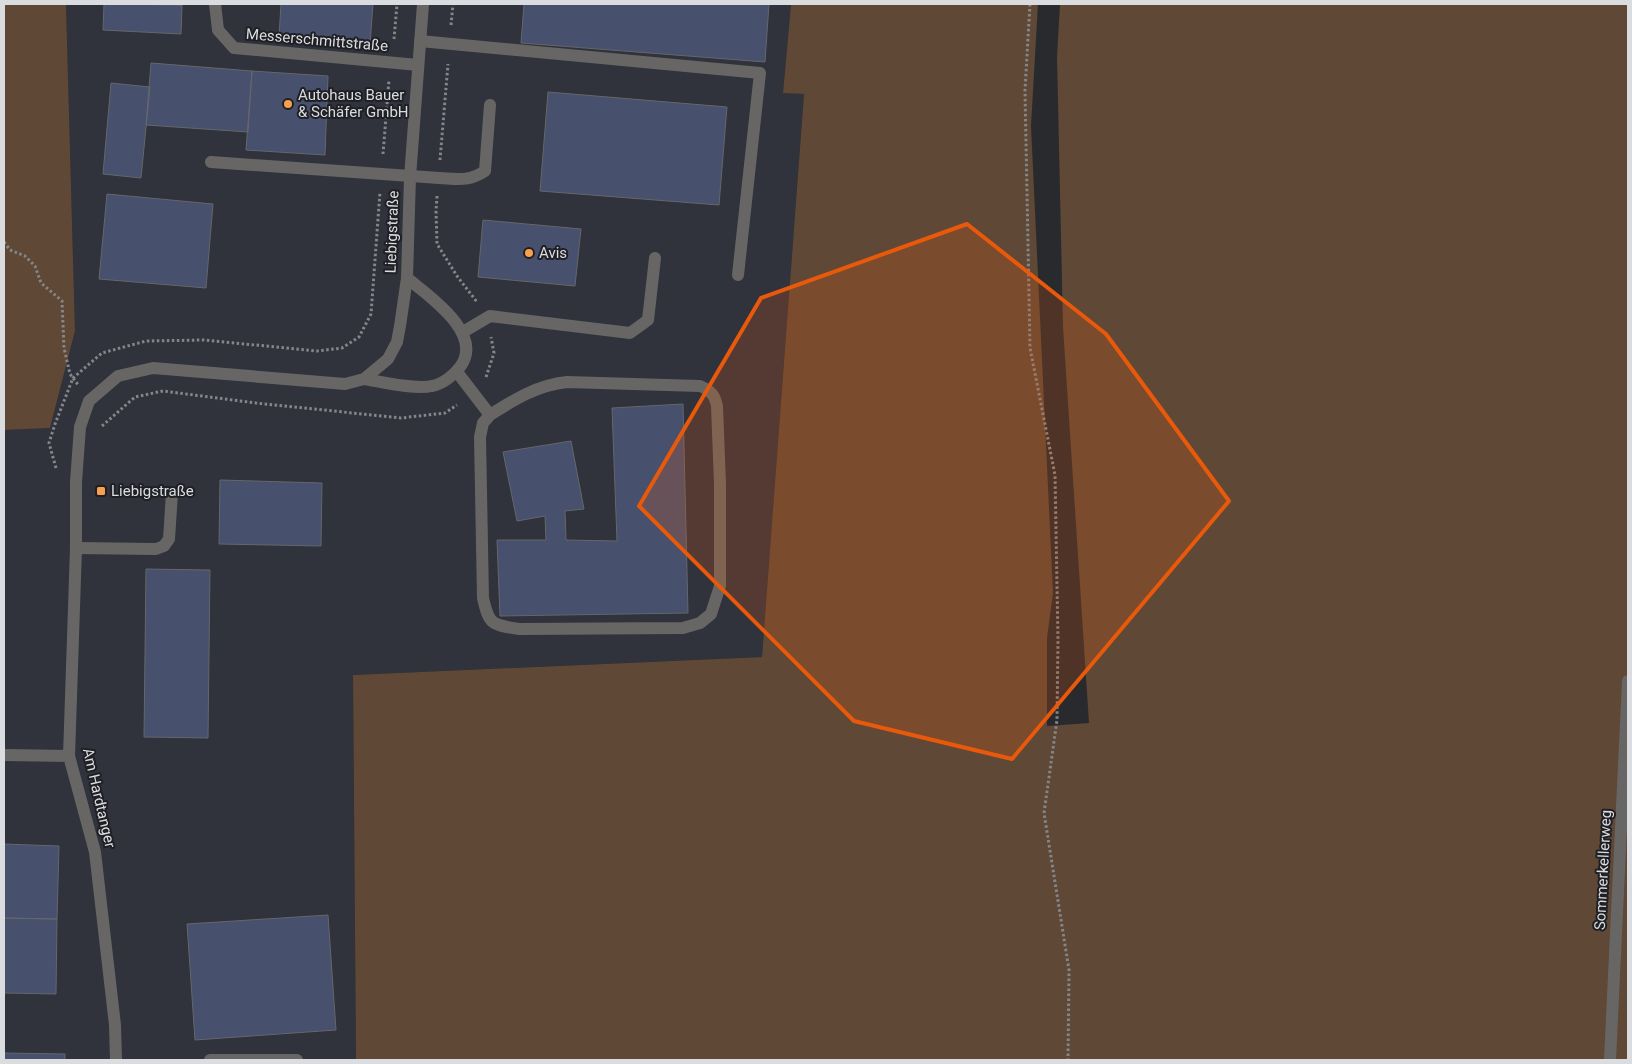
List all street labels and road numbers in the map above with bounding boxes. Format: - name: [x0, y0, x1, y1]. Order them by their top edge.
- street label: Messerschmittstraße: [245, 25, 389, 55]
- street label: Liebigstraße: [382, 190, 402, 274]
- street label: Am Hardtanger: [79, 746, 119, 850]
- street label: Sommerkellerweg: [1591, 809, 1615, 931]

